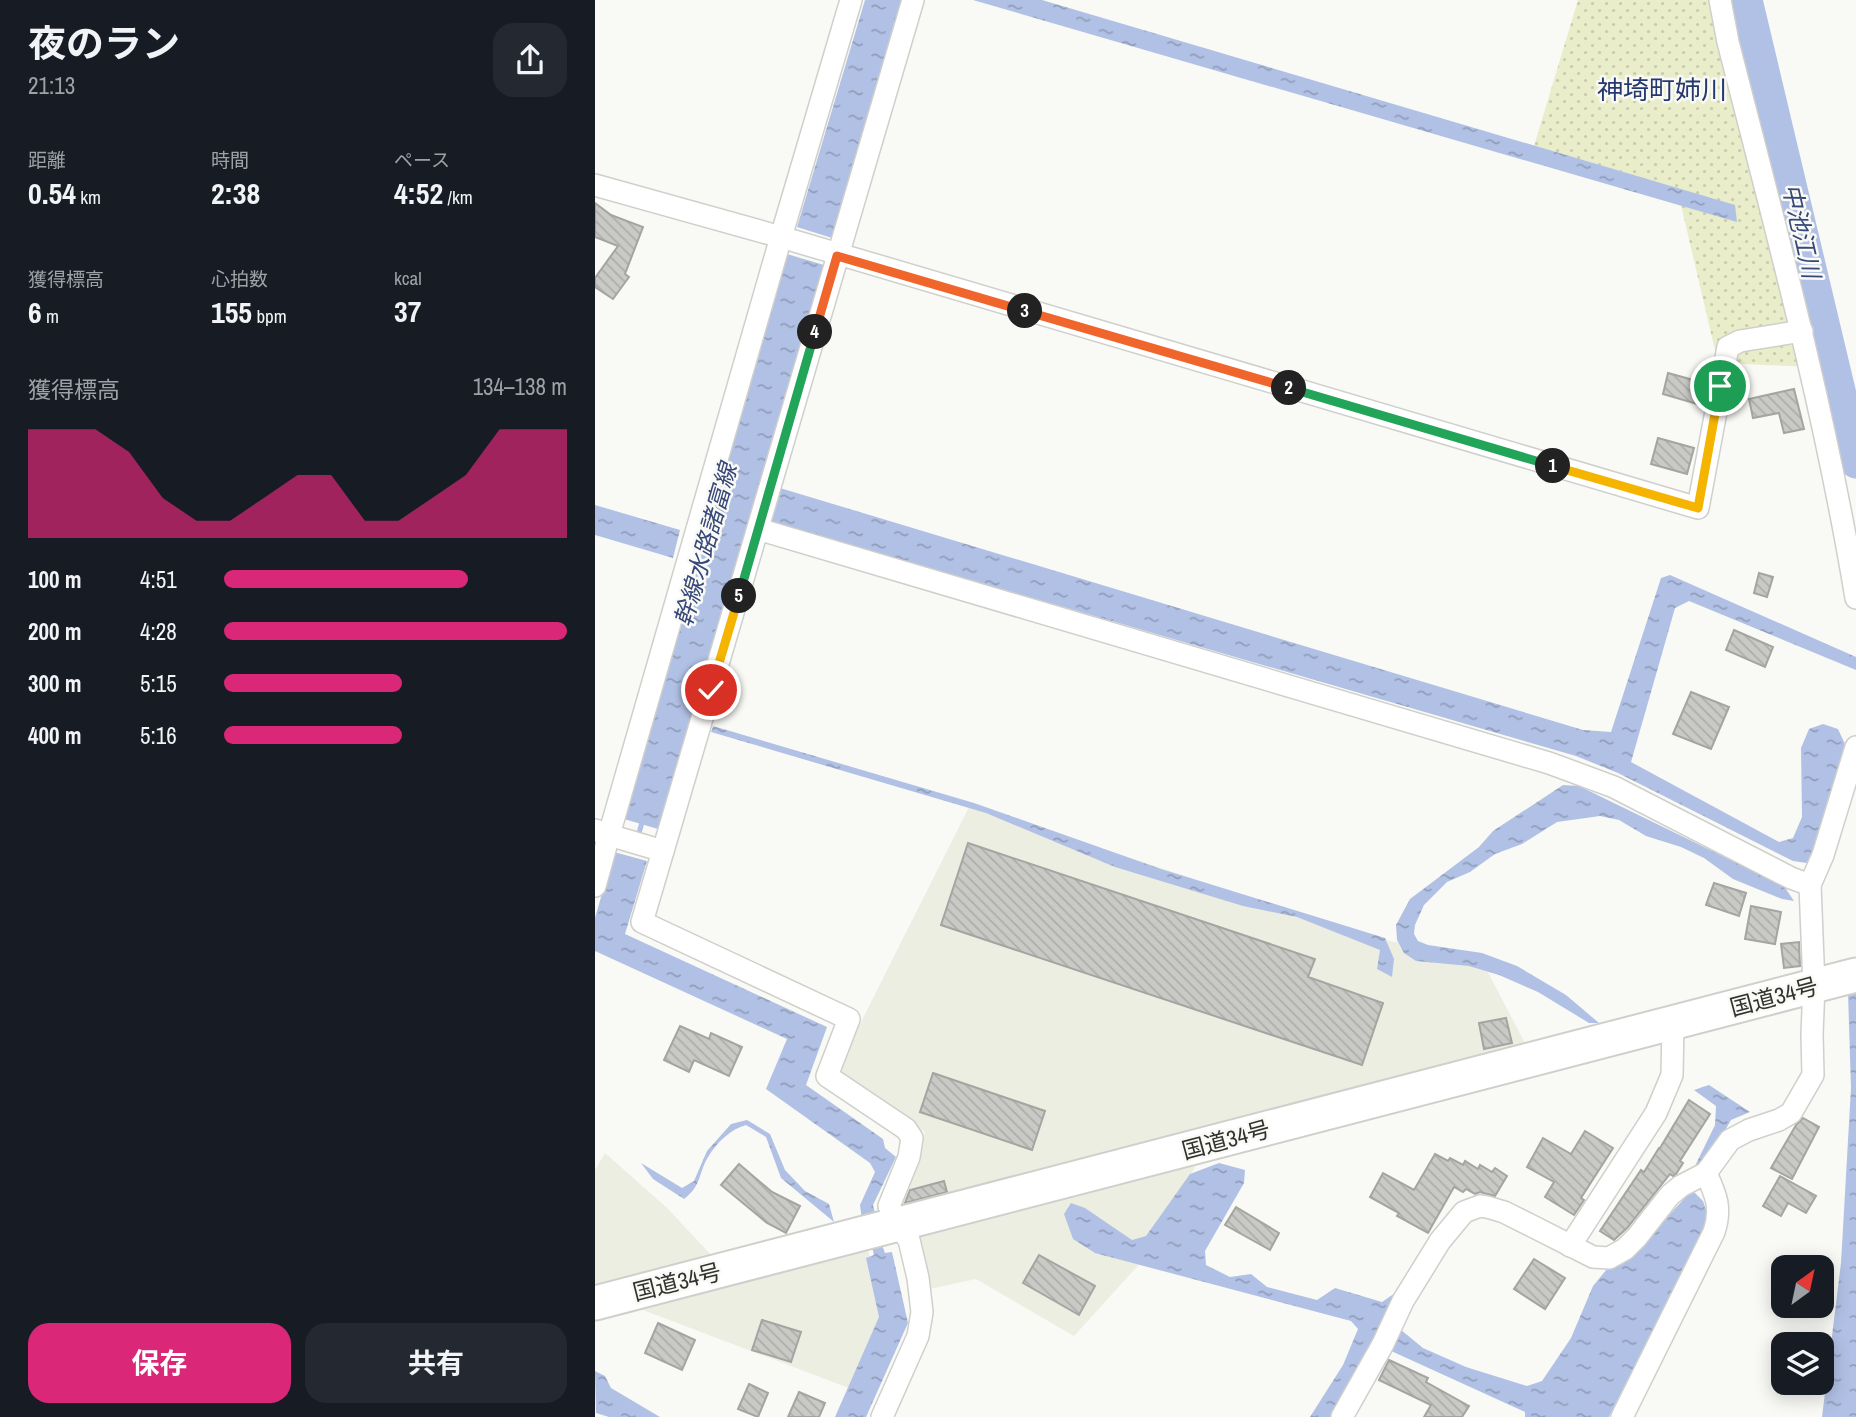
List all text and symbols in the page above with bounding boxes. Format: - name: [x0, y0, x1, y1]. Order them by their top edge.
- text: 夜のラン: [28, 18, 180, 69]
- button: share: [493, 23, 567, 97]
- text: 21:13: [28, 70, 75, 101]
- district label: 神埼町姉川: [1597, 72, 1727, 107]
- text: 距離: [28, 147, 66, 173]
- text: 時間: [211, 147, 249, 173]
- text: ペース: [394, 147, 450, 173]
- text: 0.54: [28, 173, 76, 213]
- text: 2:38: [211, 173, 260, 213]
- text: 4:52: [394, 173, 443, 213]
- water label: 中池江川: [1776, 180, 1829, 284]
- text: km: [76, 184, 101, 210]
- text: /km: [443, 184, 473, 210]
- text: kcal: [394, 265, 422, 291]
- text: 獲得標高: [28, 266, 104, 292]
- text: 心拍数: [211, 266, 268, 292]
- text: 37: [394, 291, 421, 331]
- text: 6: [28, 292, 42, 332]
- text: 155: [211, 292, 252, 332]
- pin: 3: [1007, 294, 1043, 328]
- text: 3: [1020, 297, 1029, 323]
- text: m: [42, 303, 59, 329]
- text: bpm: [252, 303, 287, 329]
- pin: 4: [797, 314, 833, 350]
- text: 4: [810, 318, 819, 344]
- pin: [1690, 356, 1750, 416]
- icon: arrive: [1701, 367, 1739, 405]
- pin: 2: [1271, 370, 1307, 406]
- text: 134–138 m: [473, 371, 567, 402]
- text: 獲得標高: [28, 374, 120, 405]
- text: 2: [1284, 374, 1293, 400]
- pin: 1: [1535, 448, 1571, 484]
- text: 1: [1548, 452, 1557, 478]
- water label: 幹線水路諸富線: [667, 457, 744, 630]
- text: 100 m: [28, 564, 81, 595]
- text: 4:51: [140, 564, 177, 595]
- pin: 5: [722, 578, 757, 614]
- text: 5: [734, 582, 743, 608]
- text: 200 m: [28, 616, 81, 647]
- text: 4:28: [140, 616, 177, 647]
- pin: [681, 660, 741, 720]
- text: 300 m: [28, 668, 81, 699]
- text: 5:15: [140, 668, 177, 699]
- icon: check: [692, 671, 730, 709]
- text: 400 m: [28, 720, 81, 751]
- text: 5:16: [140, 720, 177, 751]
- street label: 国道34号: [1726, 970, 1821, 1023]
- street label: 国道34号: [1178, 1113, 1273, 1166]
- north arrow: [1771, 1255, 1834, 1318]
- map controls: [1771, 1255, 1834, 1395]
- street label: 国道34号: [629, 1256, 724, 1307]
- button: 保存: [28, 1323, 291, 1403]
- button: 共有: [305, 1323, 567, 1403]
- button: layers: [1771, 1332, 1834, 1395]

